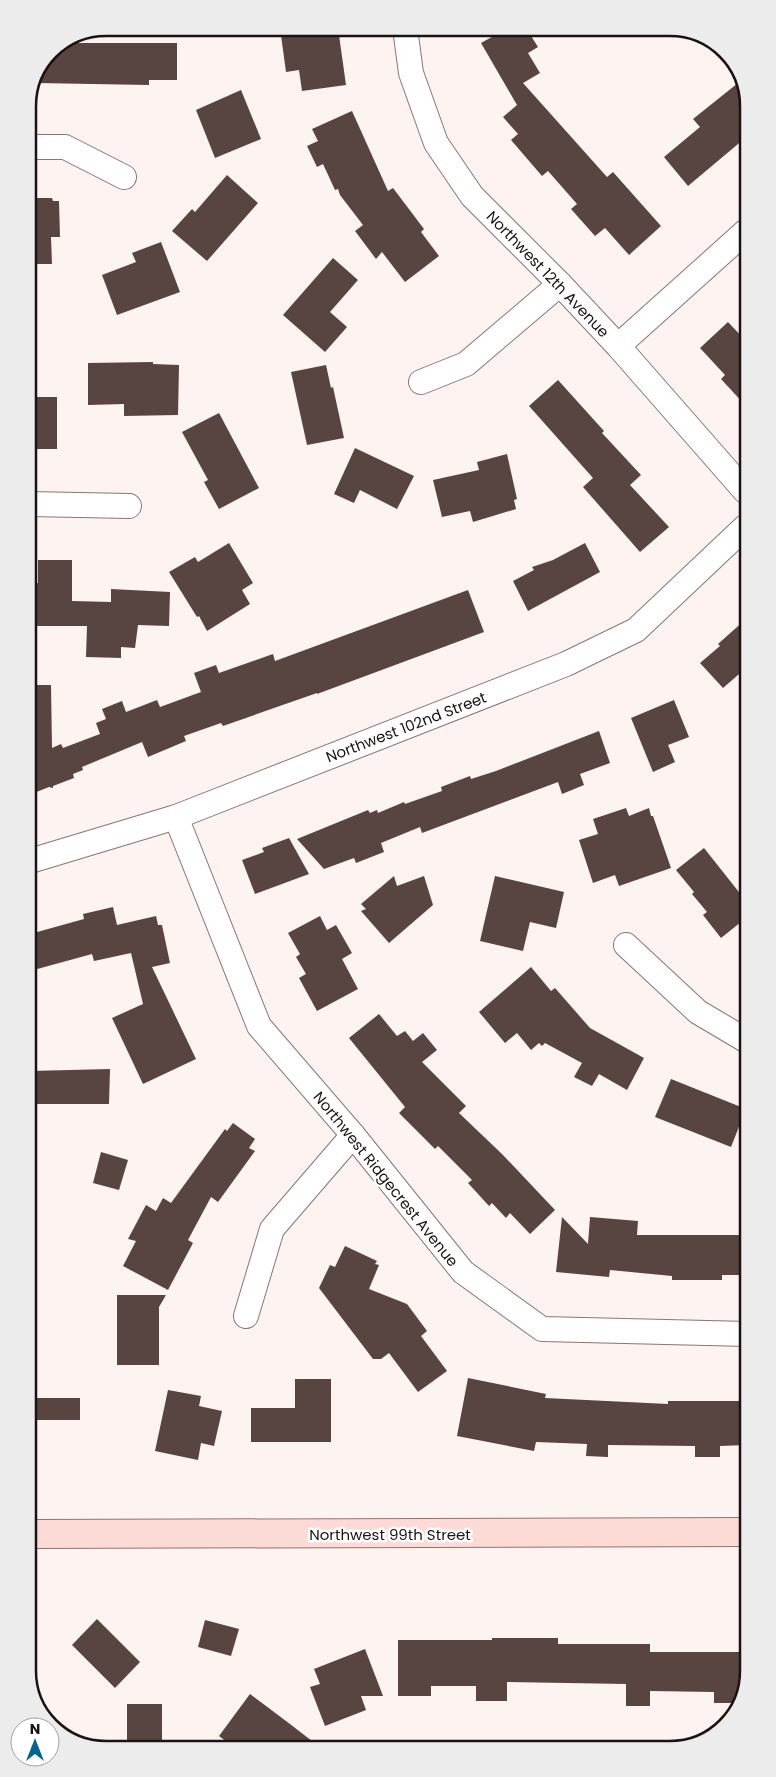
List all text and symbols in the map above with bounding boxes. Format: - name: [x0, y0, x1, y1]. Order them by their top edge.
- street label: Northwest 12th Avenue: [482, 206, 614, 342]
- street label: Northwest 102nd Street: [323, 687, 489, 767]
- street label: Northwest Ridgecrest Avenue: [309, 1087, 463, 1271]
- street label: Northwest 99th Street: [309, 1524, 471, 1545]
- north arrow: [10, 1717, 60, 1767]
- text: N: [30, 1719, 40, 1739]

